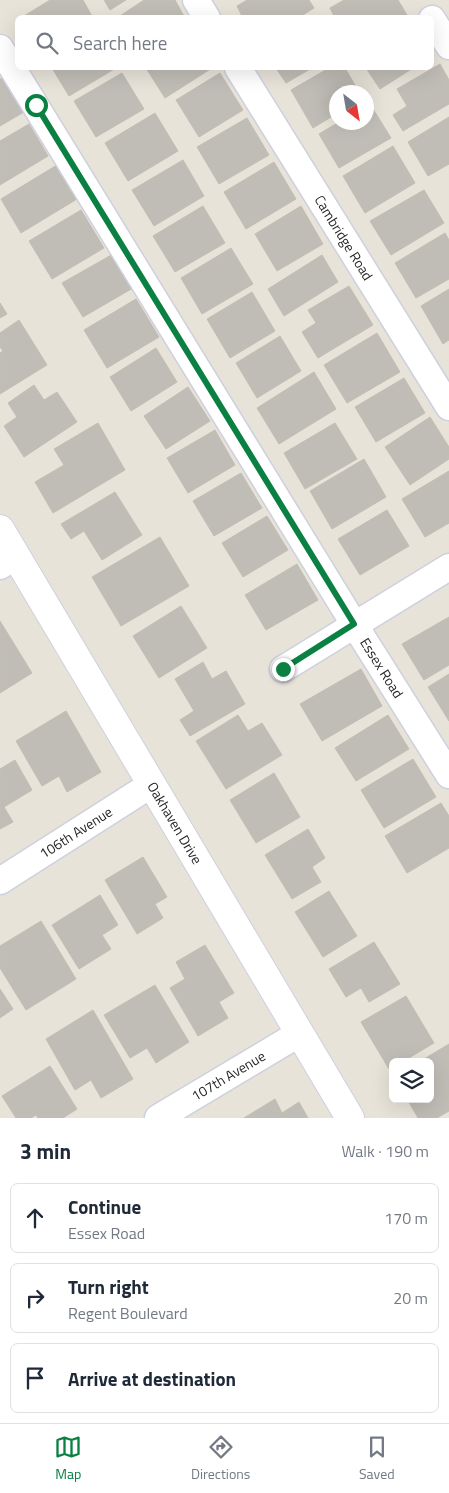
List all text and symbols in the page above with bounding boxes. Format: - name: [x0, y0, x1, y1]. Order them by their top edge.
- search box: [15, 15, 434, 70]
- text: Search here: [73, 28, 167, 57]
- icon: search: [33, 29, 61, 57]
- north arrow: [329, 85, 374, 130]
- route start: [25, 94, 48, 117]
- street label: Cambridge Road: [310, 191, 379, 284]
- street label: Essex Road: [355, 633, 409, 702]
- route end: [272, 658, 295, 681]
- street label: Oakhaven Drive: [143, 778, 208, 868]
- street label: 106th Avenue: [35, 801, 116, 863]
- street label: 107th Avenue: [187, 1045, 269, 1106]
- map controls: [389, 1058, 434, 1103]
- button: layers: [389, 1058, 434, 1103]
- text: 3 min: [20, 1135, 71, 1167]
- text: Walk · 190 m: [341, 1139, 429, 1163]
- text: Continue: [68, 1192, 141, 1221]
- icon: ahead: [21, 1204, 49, 1232]
- text: 170 m: [384, 1206, 428, 1230]
- text: Essex Road: [68, 1221, 145, 1245]
- text: Turn right: [68, 1272, 149, 1301]
- icon: right: [21, 1284, 49, 1312]
- text: 20 m: [393, 1286, 428, 1310]
- text: Regent Boulevard: [68, 1301, 188, 1325]
- icon: arrive: [21, 1364, 49, 1392]
- text: Arrive at destination: [68, 1364, 236, 1393]
- tab: Map: [54, 1433, 82, 1484]
- tab: Directions: [191, 1433, 250, 1484]
- tab: Saved: [359, 1433, 395, 1484]

